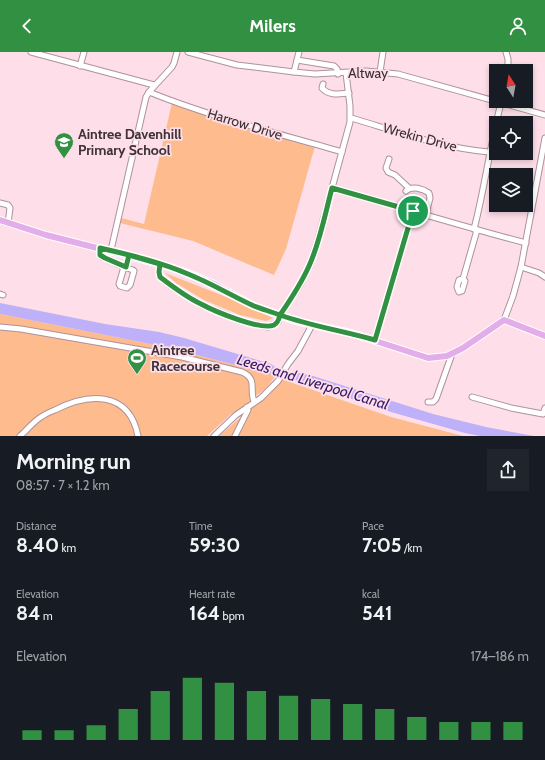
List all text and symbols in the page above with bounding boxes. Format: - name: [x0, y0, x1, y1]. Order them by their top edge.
- icon: back: [16, 15, 38, 37]
- text: Milers: [249, 15, 296, 37]
- icon: person: [507, 15, 529, 37]
- street label: Altway: [348, 64, 388, 82]
- north arrow: [489, 64, 533, 108]
- map controls: [489, 64, 533, 212]
- street label: Harrow Drive: [205, 104, 285, 144]
- button: locate: [489, 116, 533, 160]
- street label: Wrekin Drive: [381, 118, 459, 156]
- place label: Aintree Davenhill Primary School: [78, 125, 182, 159]
- school or university icon: Aintree Davenhill Primary School: [53, 131, 75, 159]
- button: layers: [489, 168, 533, 212]
- pin: [396, 194, 430, 228]
- icon: arrive: [402, 200, 424, 222]
- place label: Aintree Racecourse: [151, 341, 220, 375]
- sports icon: Aintree Racecourse: [126, 347, 148, 375]
- water label: Leeds and Liverpool Canal: [235, 350, 392, 414]
- text: Morning run: [16, 448, 131, 475]
- button: share: [487, 449, 529, 491]
- text: 08:57 · 7 × 1.2 km: [16, 477, 110, 493]
- text: Distance: [16, 519, 57, 533]
- text: Time: [189, 519, 212, 533]
- text: Pace: [362, 519, 384, 533]
- text: 8.40: [16, 533, 59, 557]
- text: 59:30: [189, 533, 240, 557]
- text: 7:05: [362, 533, 402, 557]
- text: km: [59, 541, 76, 555]
- text: /km: [402, 541, 422, 555]
- text: Elevation: [16, 587, 59, 601]
- text: Heart rate: [189, 587, 235, 601]
- text: kcal: [362, 587, 380, 601]
- text: 84: [16, 601, 41, 625]
- text: 164: [189, 601, 220, 625]
- text: 541: [362, 601, 392, 625]
- text: m: [41, 609, 53, 623]
- text: bpm: [220, 609, 244, 623]
- text: Elevation: [16, 648, 67, 664]
- text: 174–186 m: [470, 648, 529, 664]

